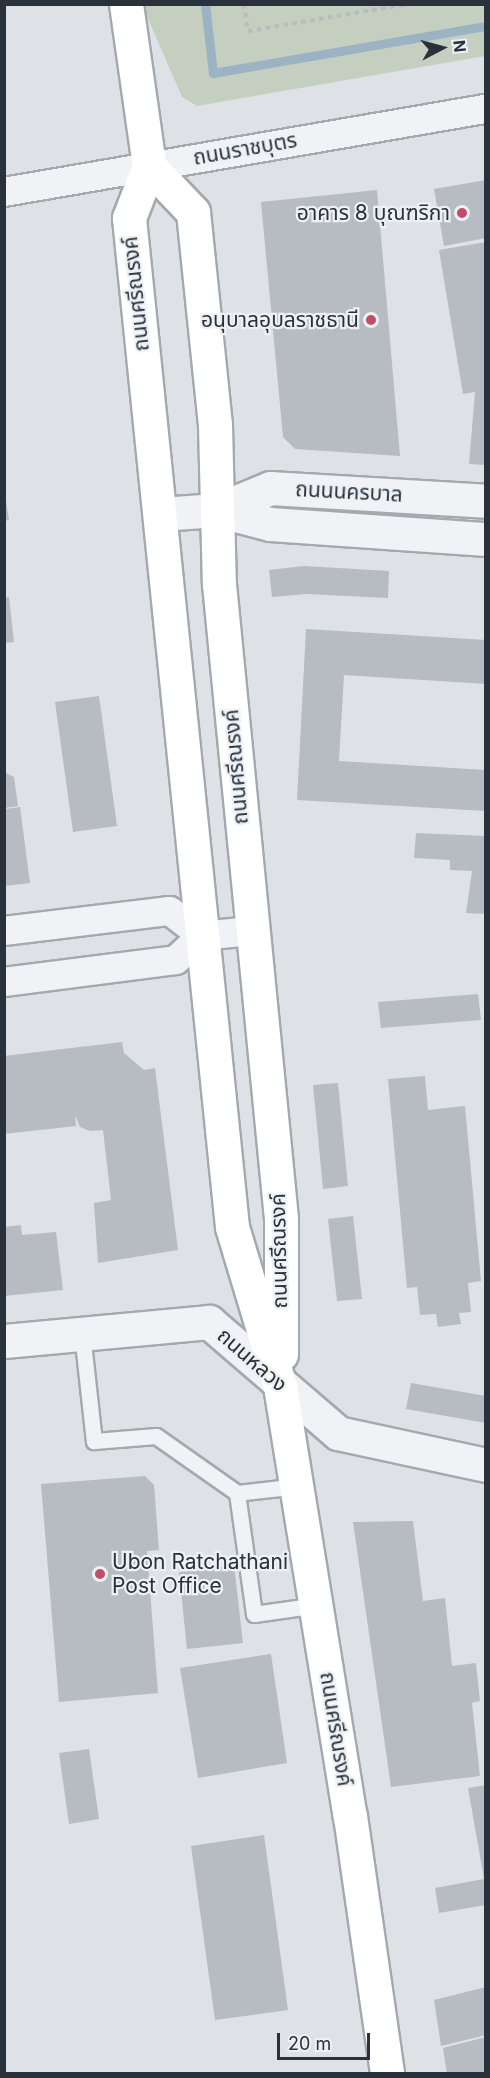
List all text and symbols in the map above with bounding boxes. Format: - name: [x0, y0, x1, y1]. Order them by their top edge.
- north arrow: [412, 18, 472, 78]
- text: N: [449, 39, 470, 53]
- street label: ถนนราชบุตร: [191, 127, 299, 171]
- place label: อาคาร 8 บุณฑริกา: [297, 200, 450, 226]
- marker: อาคาร 8 บุณฑริกา: [455, 206, 469, 220]
- street label: ถนนศรีณรงค์: [117, 235, 155, 353]
- place label: อนุบาลอุบลราชธานี: [201, 307, 359, 333]
- marker: อนุบาลอุบลราชธานี: [364, 313, 378, 327]
- street label: ถนนนครบาล: [295, 477, 403, 507]
- street label: ถนนศรีณรงค์: [218, 708, 254, 826]
- street label: ถนนศรีณรงค์: [265, 1193, 293, 1309]
- street label: ถนนหลวง: [212, 1323, 292, 1397]
- place label: Ubon Ratchathani Post Office: [112, 1549, 288, 1599]
- marker: Ubon Ratchathani Post Office: [93, 1567, 107, 1581]
- street label: ถนนศรีณรงค์: [315, 1670, 357, 1788]
- scale bar: [280, 2021, 373, 2059]
- text: 20 m: [288, 2033, 331, 2054]

